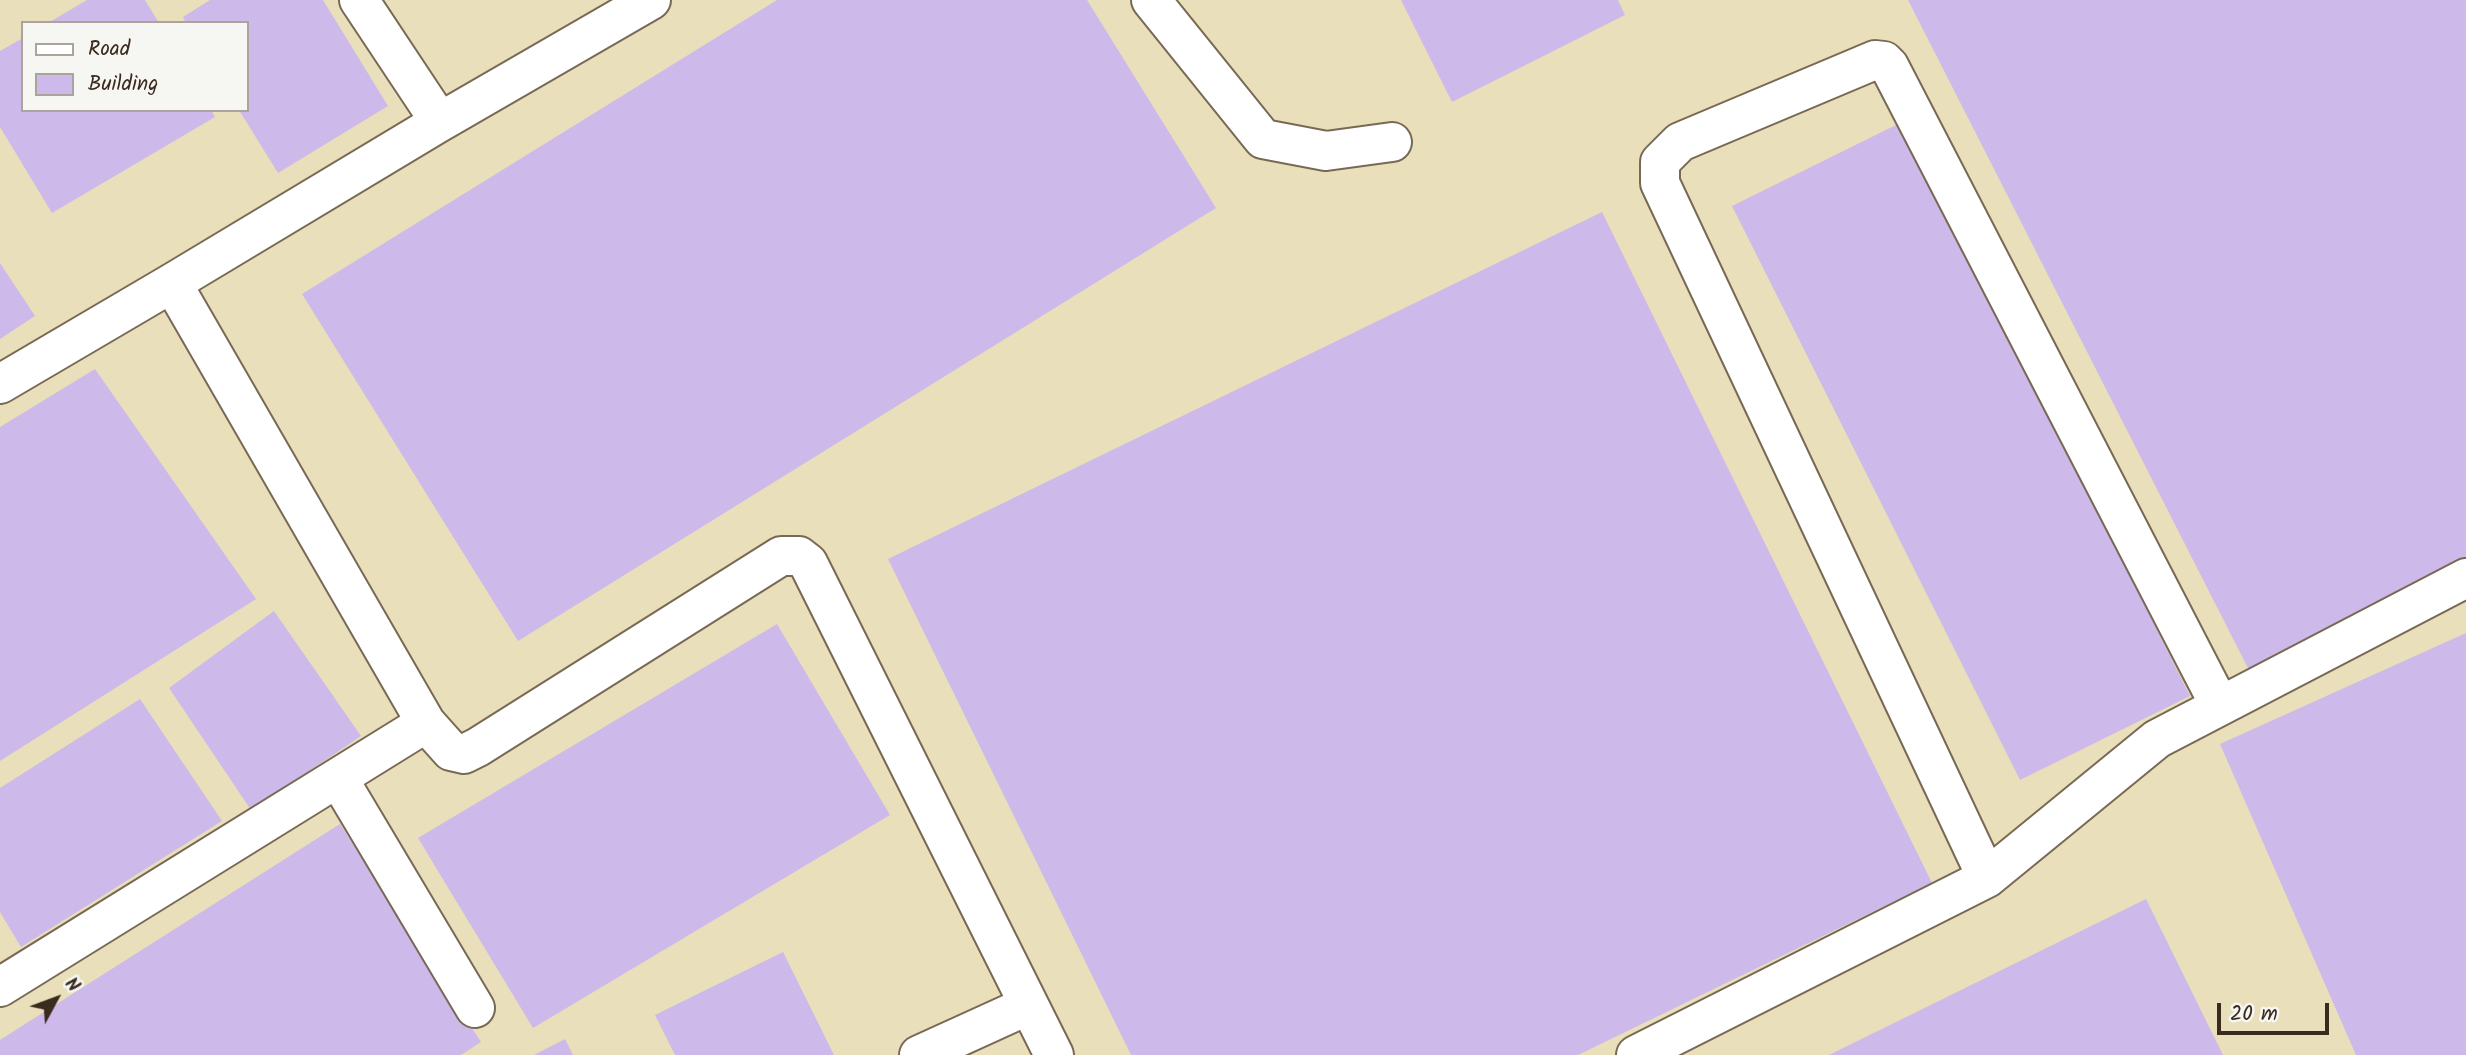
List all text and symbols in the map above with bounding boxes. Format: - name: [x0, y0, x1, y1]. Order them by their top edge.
- legend: [21, 21, 248, 112]
- text: Road: [88, 33, 130, 66]
- text: Building: [88, 68, 158, 101]
- north arrow: [21, 964, 91, 1034]
- text: N: [57, 971, 87, 1000]
- scale bar: [2221, 988, 2333, 1032]
- text: 20 m: [2230, 998, 2278, 1031]

